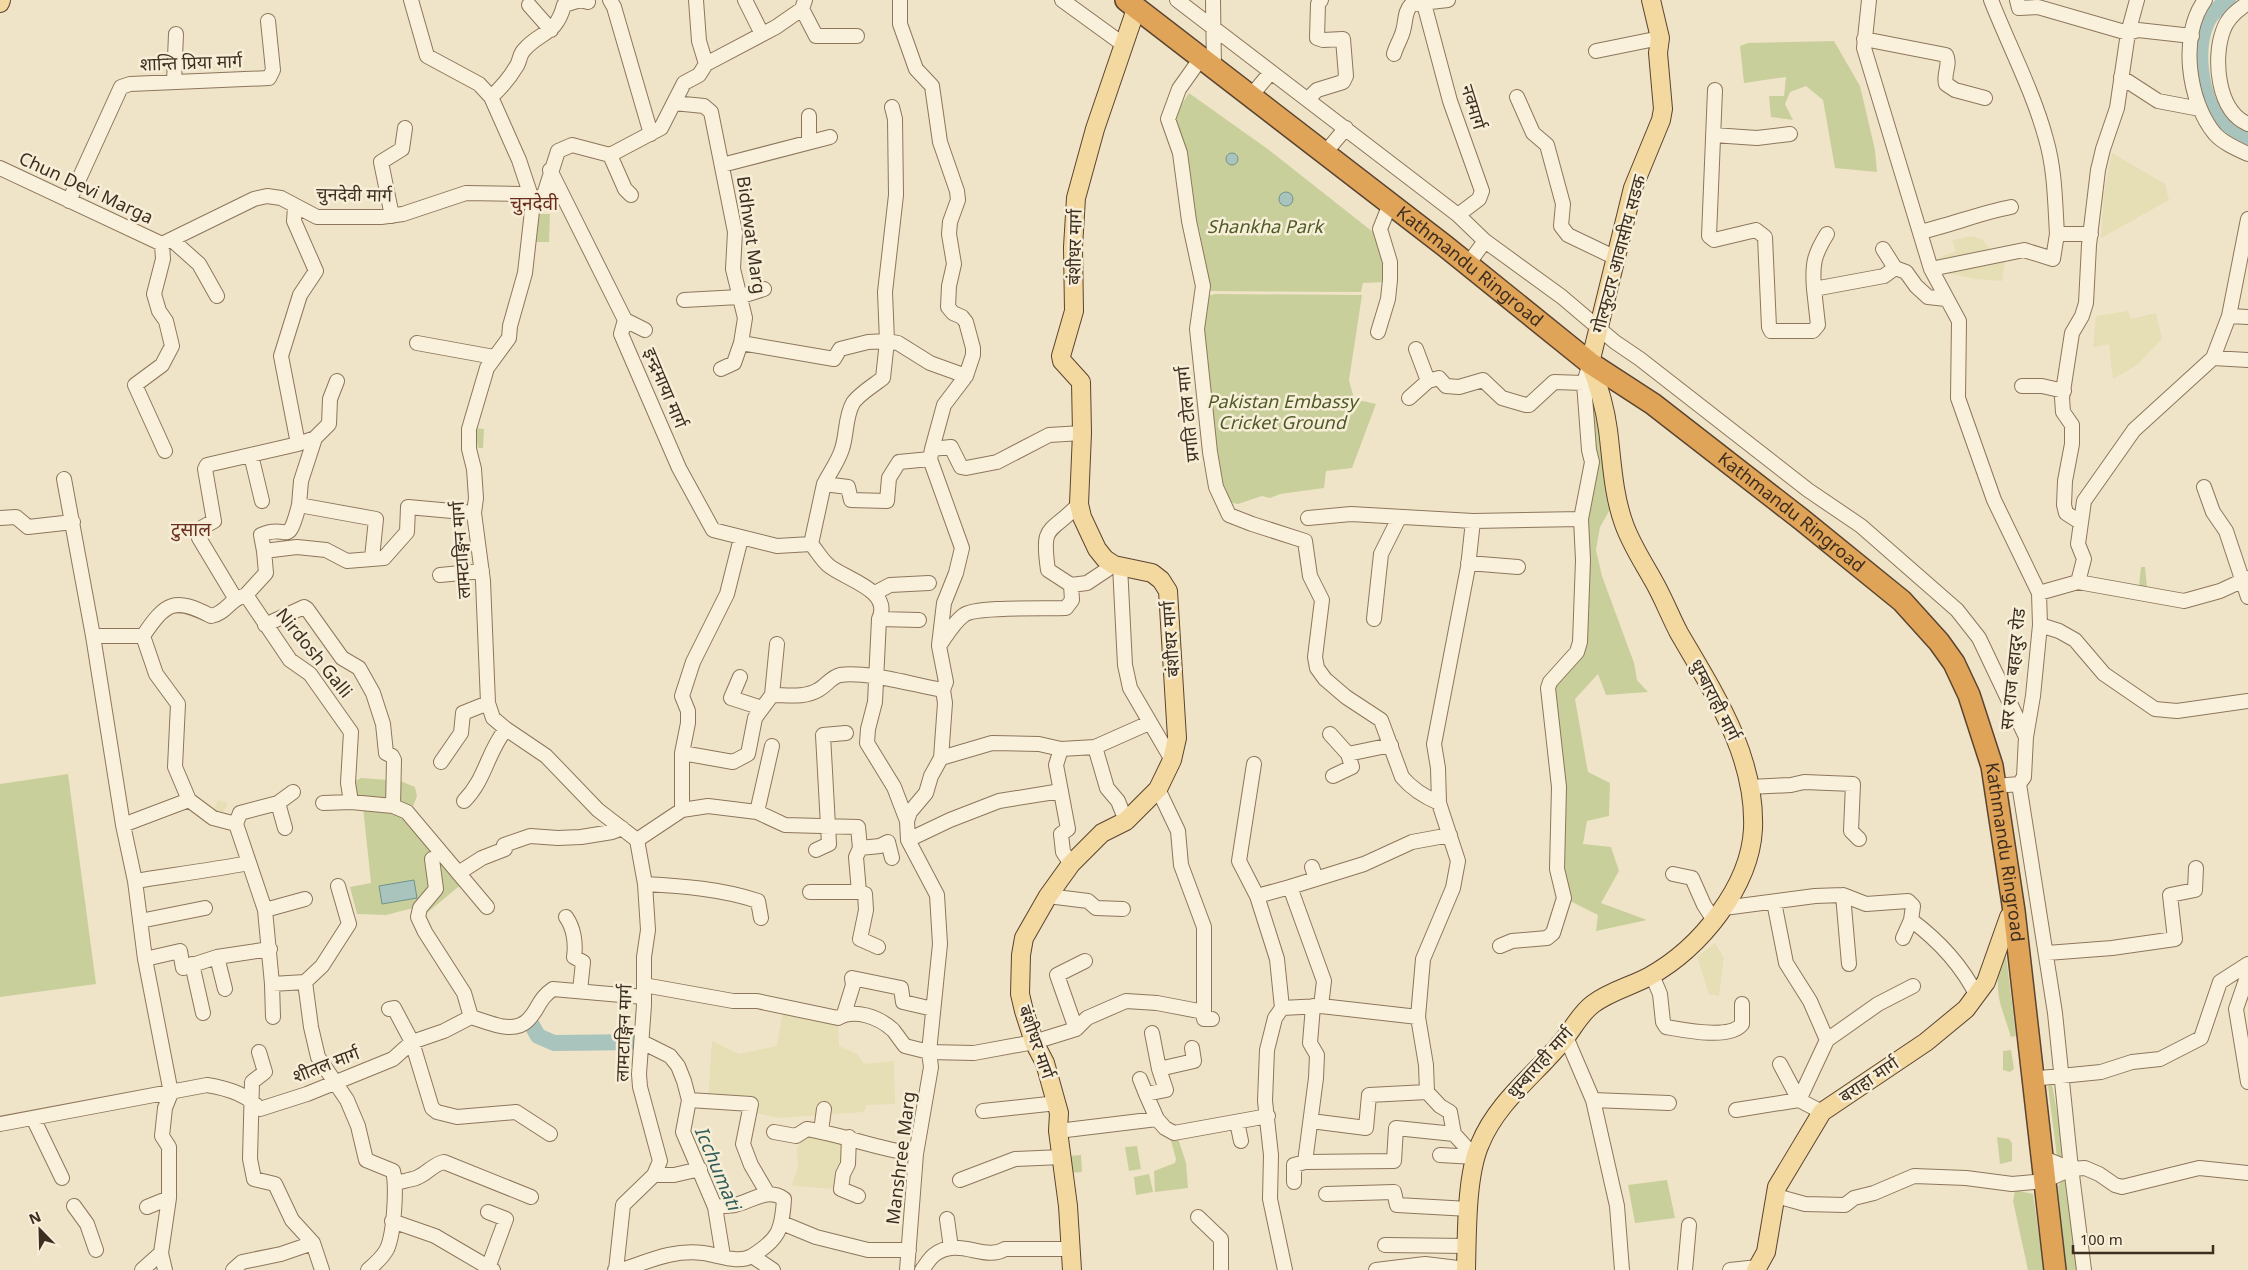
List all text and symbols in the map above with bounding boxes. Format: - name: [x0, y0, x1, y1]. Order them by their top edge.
- street label: शान्ति प्रिया मार्ग: [139, 50, 244, 78]
- street label: नवमार्ग: [1454, 82, 1490, 134]
- street label: Chun Devi Marga: [14, 148, 156, 231]
- street label: गोल्फुटार आवासीय सडक: [1588, 172, 1653, 336]
- street label: Bidhwat Marg: [730, 175, 769, 296]
- street label: चुनदेवी मार्ग: [316, 183, 393, 209]
- district label: चुनदेवी: [510, 192, 559, 218]
- street label: Kathmandu Ringroad: [1391, 202, 1547, 333]
- street label: बंशीधर मार्ग: [1063, 208, 1089, 285]
- park label: Shankha Park: [1207, 217, 1325, 240]
- street label: इन्द्रमाया मार्ग: [636, 345, 692, 433]
- street label: प्रगति टोल मार्ग: [1172, 364, 1206, 463]
- park label: Pakistan Embassy Cricket Ground: [1207, 392, 1360, 436]
- street label: Kathmandu Ringroad: [1712, 448, 1868, 579]
- street label: लामटाङ्गिन मार्ग: [447, 499, 477, 599]
- district label: टुसाल: [171, 519, 212, 544]
- street label: बंशीधर मार्ग: [1157, 599, 1187, 678]
- street label: Nirdosh Galli: [270, 604, 356, 704]
- street label: सर राज बहादुर रोड: [1997, 607, 2032, 731]
- street label: धुम्बाराही मार्ग: [1683, 656, 1745, 746]
- street label: Kathmandu Ringroad: [1979, 761, 2027, 943]
- street label: लामटाङ्गिन मार्ग: [611, 983, 639, 1082]
- street label: बंशीधर मार्ग: [1011, 1003, 1059, 1083]
- street label: धुम्बाराही मार्ग: [1502, 1022, 1580, 1105]
- street label: शीतल मार्ग: [290, 1042, 364, 1090]
- street label: बराहा मार्ग: [1835, 1052, 1905, 1109]
- street label: Manshree Marg: [883, 1090, 922, 1226]
- water label: Icchumati: [687, 1123, 745, 1216]
- north arrow: [15, 1205, 65, 1255]
- text: N: [27, 1208, 44, 1230]
- scale bar: [2073, 1222, 2213, 1254]
- text: 100 m: [2080, 1232, 2123, 1251]

